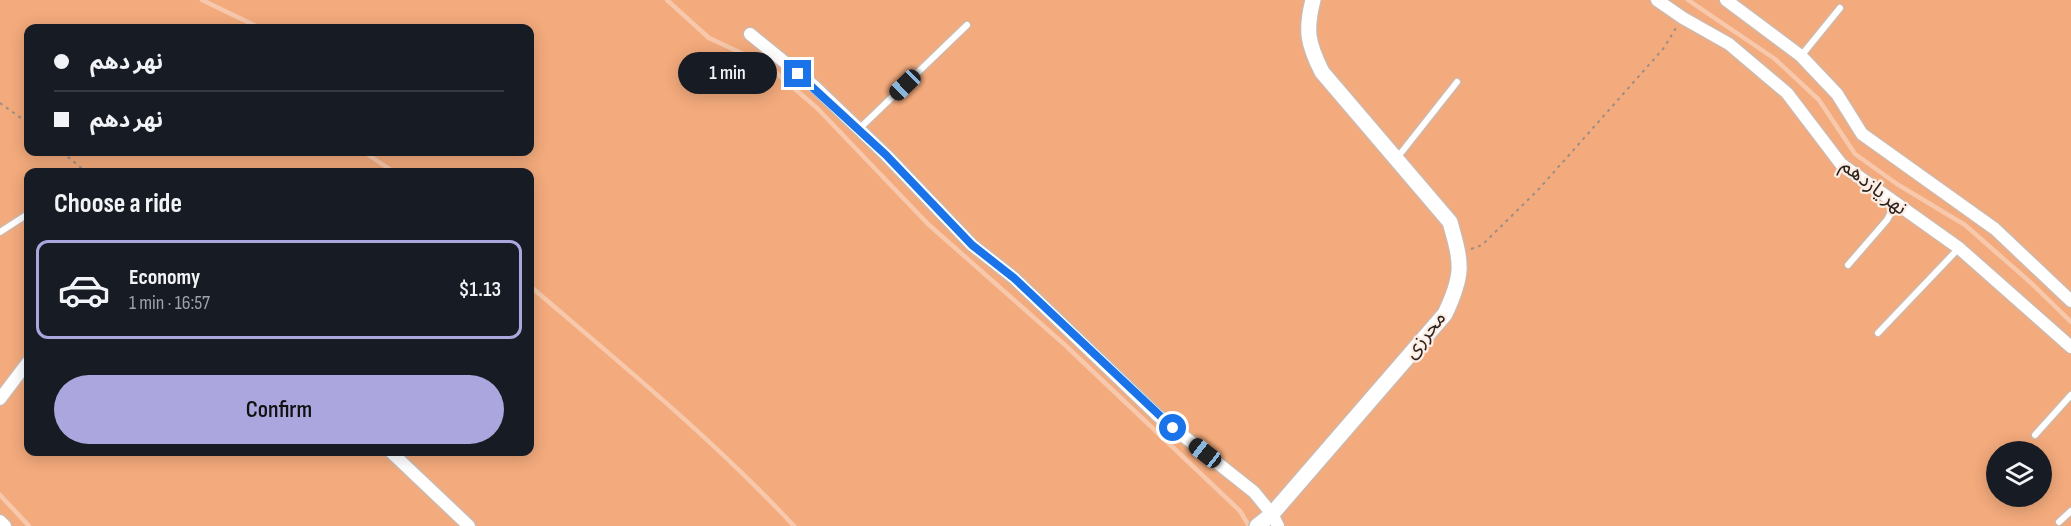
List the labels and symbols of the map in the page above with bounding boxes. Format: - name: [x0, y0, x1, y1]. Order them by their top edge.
- callout: 1 min: [678, 53, 777, 95]
- route end: [784, 60, 811, 87]
- car: [886, 66, 924, 104]
- street label: نهر یازدهم: [1835, 154, 1912, 222]
- street label: محرزی: [1399, 307, 1451, 363]
- route start: [1159, 414, 1186, 441]
- car: [1185, 435, 1225, 471]

